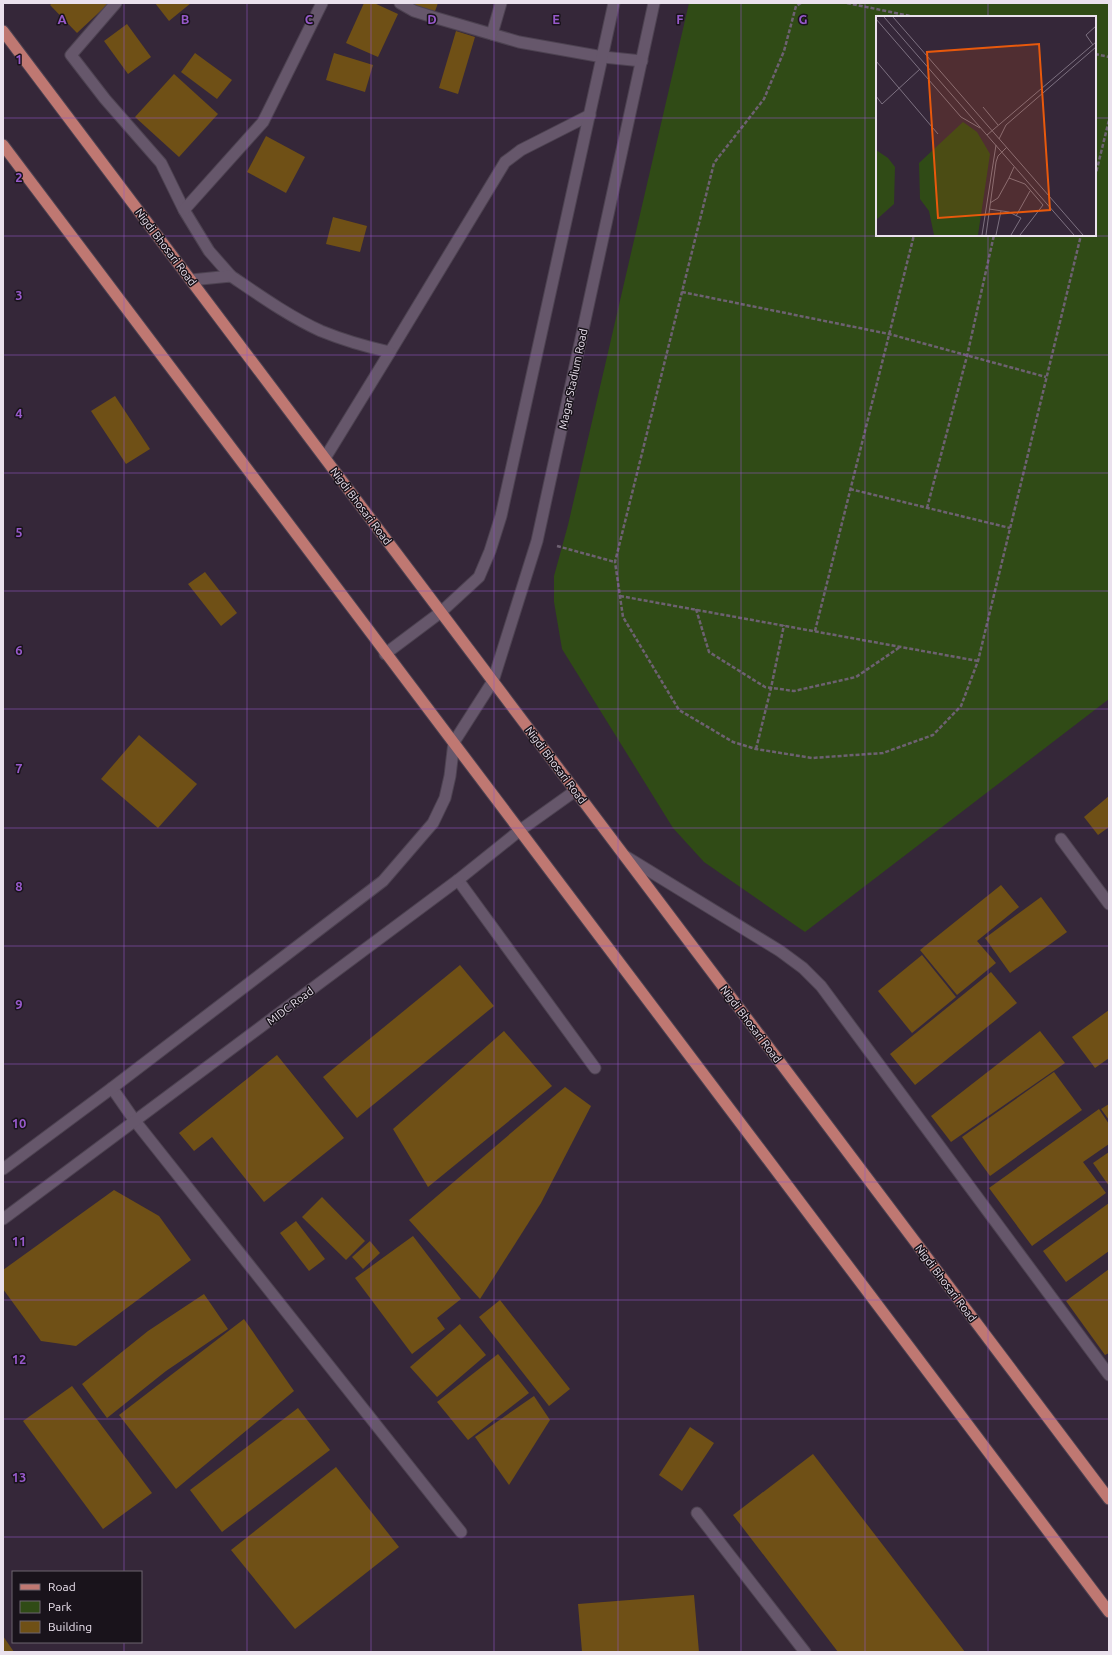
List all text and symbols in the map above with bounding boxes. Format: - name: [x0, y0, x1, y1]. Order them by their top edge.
- text: A: [57, 12, 67, 26]
- text: B: [181, 12, 190, 26]
- text: C: [305, 12, 314, 26]
- text: D: [427, 12, 437, 26]
- text: E: [552, 12, 560, 26]
- text: F: [676, 12, 684, 26]
- text: G: [799, 12, 808, 26]
- inset map: [876, 16, 1096, 236]
- text: 1: [15, 52, 23, 66]
- text: 2: [15, 170, 23, 184]
- street label: Nigdi Bhosari Road: [133, 206, 199, 288]
- text: 3: [15, 288, 23, 302]
- street label: Magar Stadium Road: [556, 328, 590, 430]
- text: 4: [15, 406, 23, 420]
- street label: Nigdi Bhosari Road: [328, 465, 394, 547]
- text: 5: [15, 525, 23, 539]
- text: 6: [15, 643, 23, 657]
- street label: Nigdi Bhosari Road: [523, 724, 589, 806]
- text: 7: [15, 761, 23, 775]
- text: 8: [15, 879, 23, 893]
- street label: Nigdi Bhosari Road: [718, 983, 784, 1065]
- street label: MIDC Road: [265, 985, 315, 1027]
- text: 9: [15, 997, 23, 1011]
- text: 10: [12, 1116, 26, 1130]
- text: 11: [12, 1234, 26, 1248]
- street label: Nigdi Bhosari Road: [913, 1242, 979, 1324]
- text: 12: [12, 1352, 26, 1366]
- text: 13: [12, 1470, 26, 1484]
- legend: [12, 1571, 142, 1643]
- text: Road: [48, 1580, 76, 1593]
- text: Park: [48, 1600, 72, 1613]
- text: Building: [48, 1620, 92, 1633]

